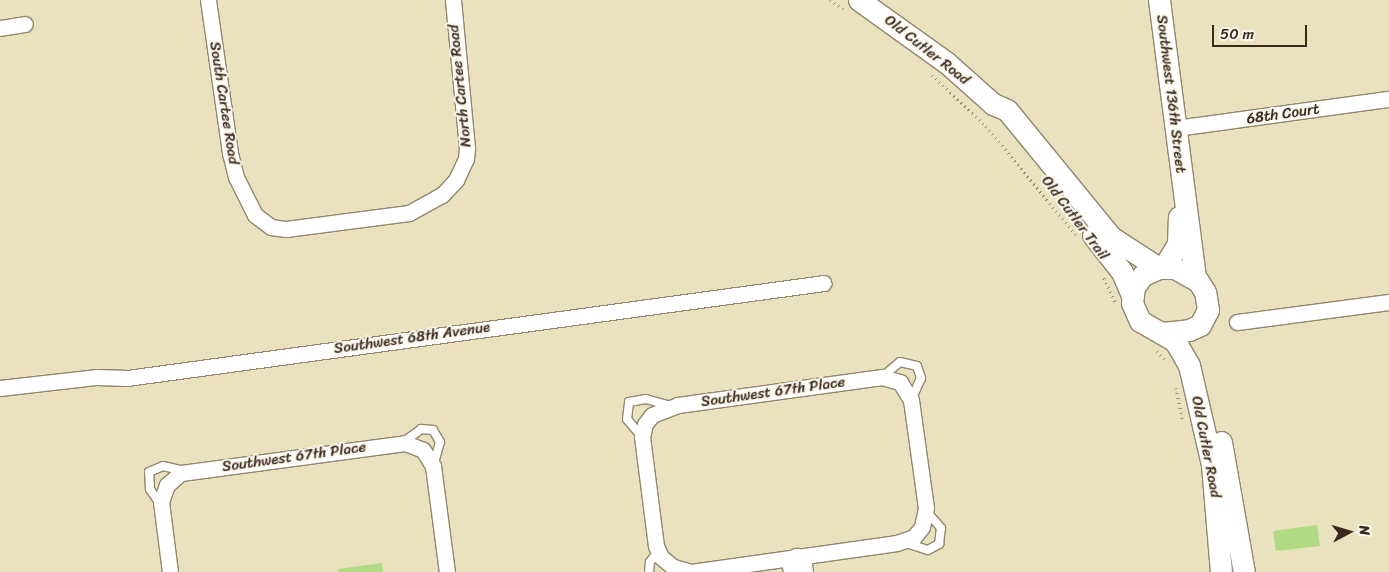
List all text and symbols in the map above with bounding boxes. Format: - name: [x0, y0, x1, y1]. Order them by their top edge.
- street label: Old Cutler Road: [881, 11, 973, 89]
- street label: Southwest 136th Street: [1152, 14, 1190, 174]
- scale bar: [1214, 15, 1309, 47]
- text: 50 m: [1220, 21, 1254, 47]
- street label: North Cartee Road: [445, 24, 475, 148]
- street label: South Cartee Road: [205, 40, 243, 166]
- street label: 68th Court: [1245, 100, 1321, 128]
- street label: Old Cutler Trail: [1037, 172, 1113, 264]
- street label: Southwest 68th Avenue: [332, 318, 492, 358]
- street label: Southwest 67th Place: [699, 373, 847, 411]
- street label: Old Cutler Road: [1187, 394, 1225, 500]
- street label: Southwest 67th Place: [220, 438, 368, 476]
- north arrow: [1324, 507, 1374, 557]
- text: N: [1351, 524, 1377, 537]

